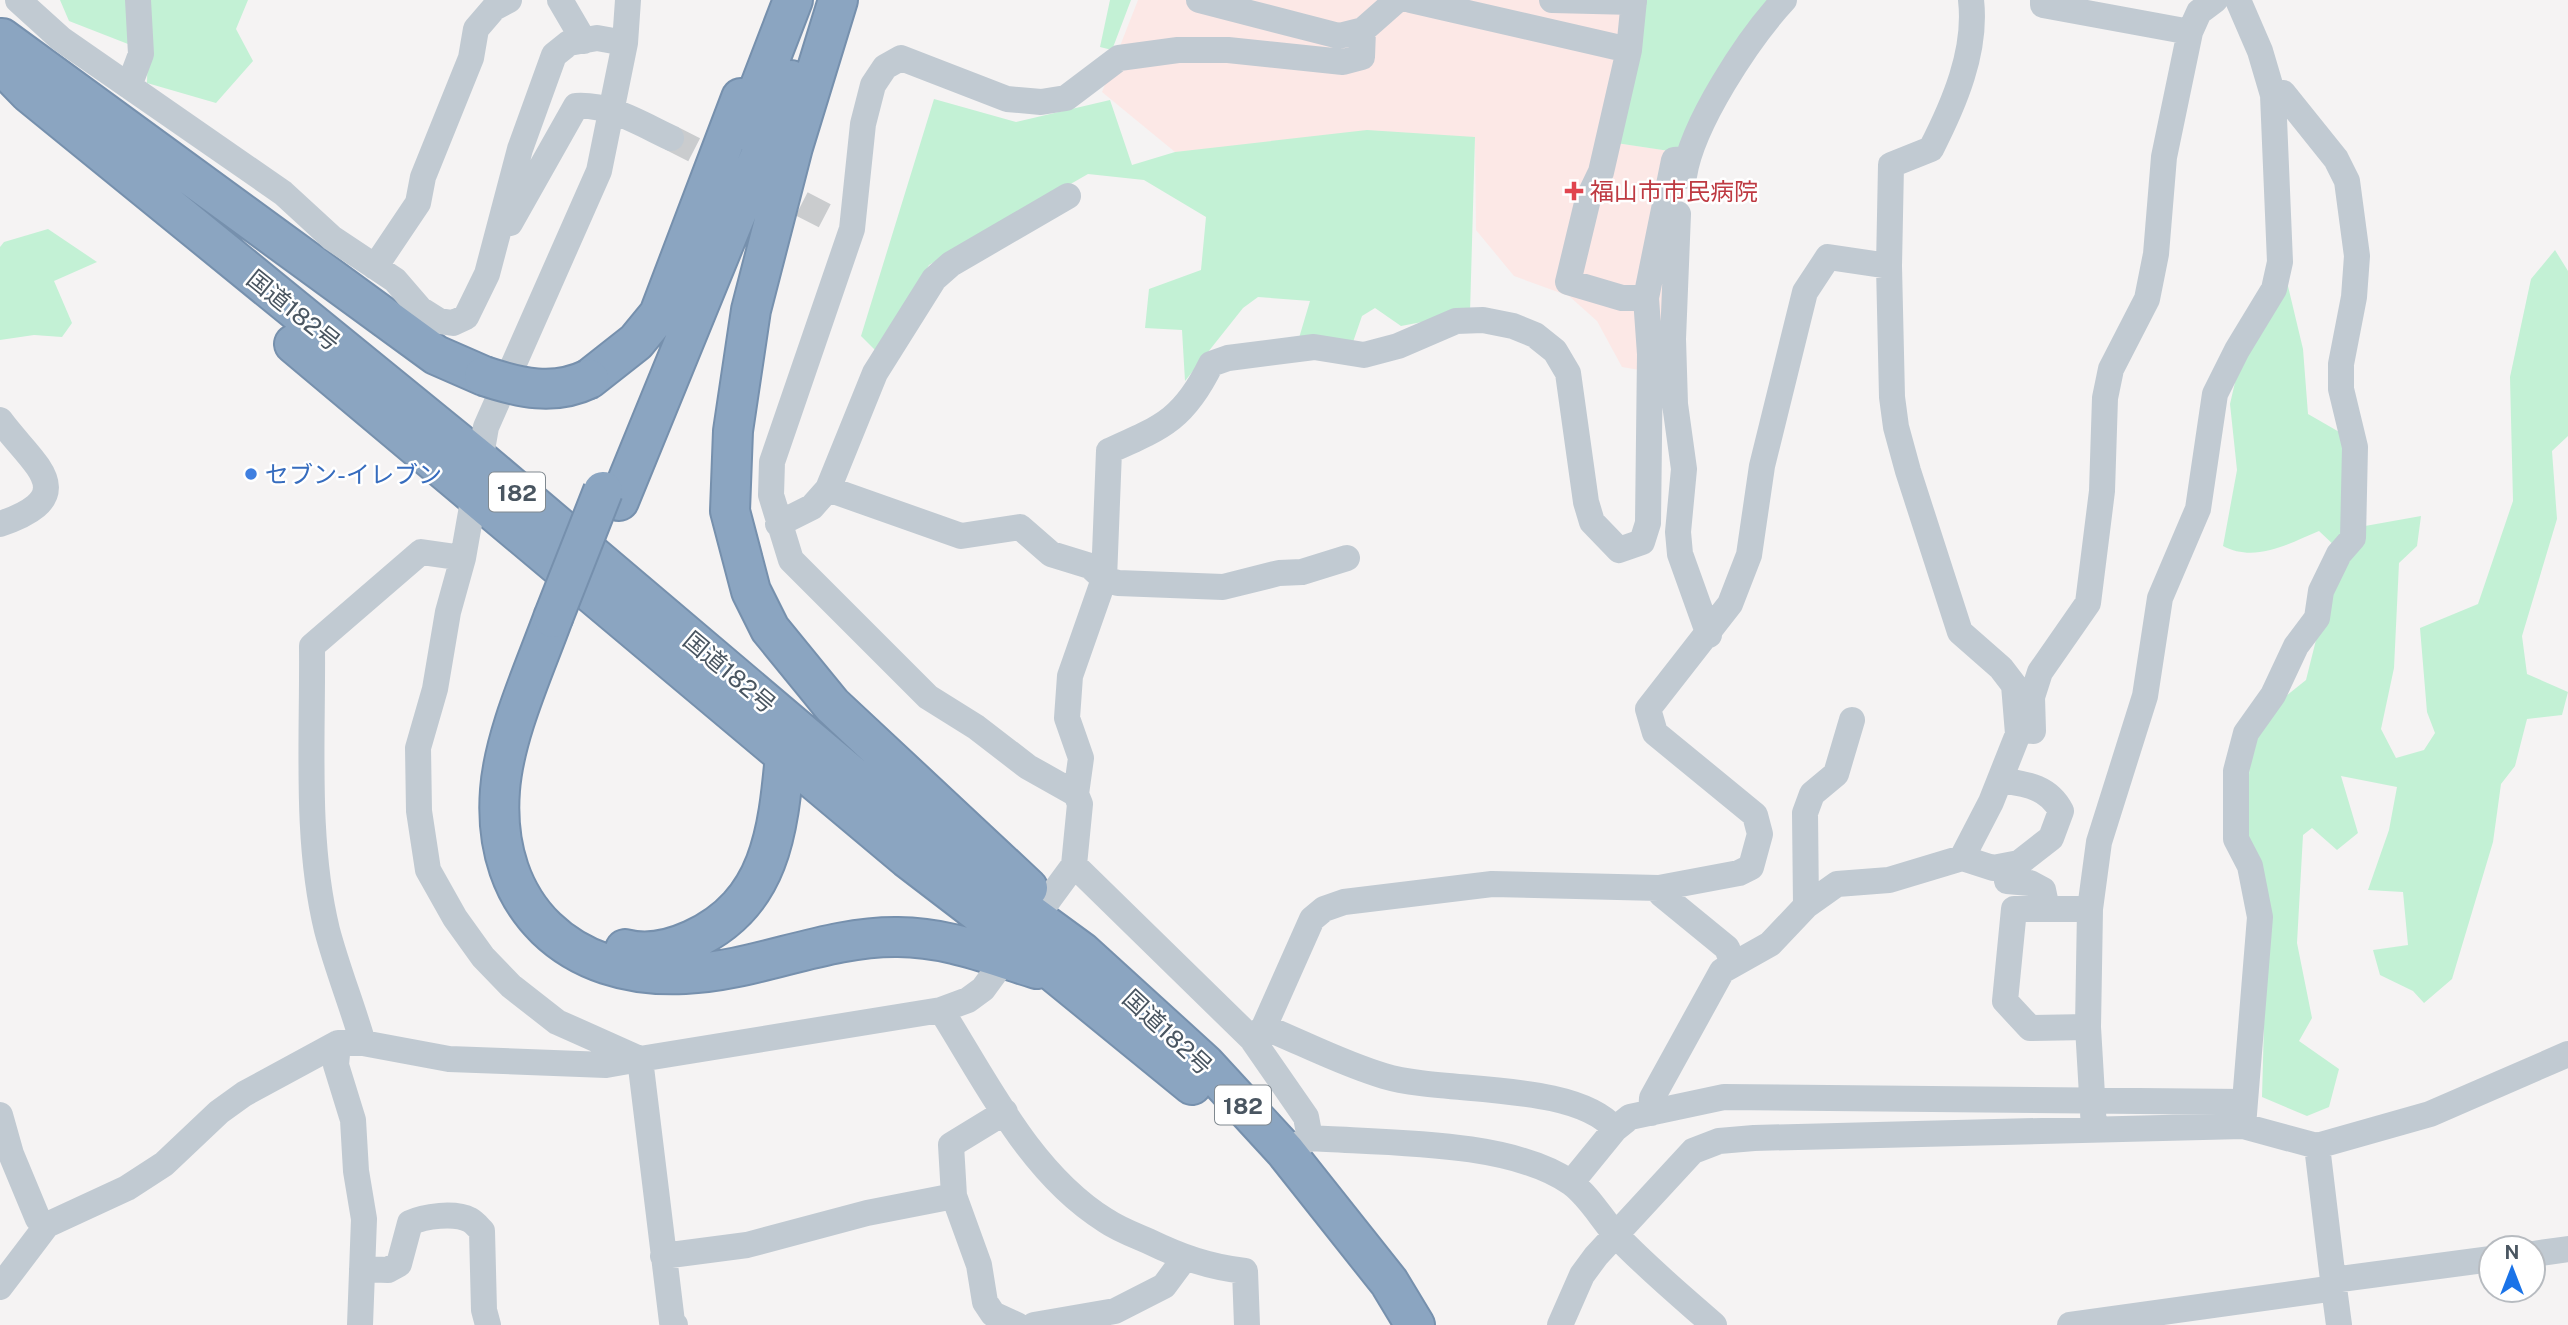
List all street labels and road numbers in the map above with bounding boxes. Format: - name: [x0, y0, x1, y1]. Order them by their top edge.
- street label: 国道182号: [242, 264, 346, 356]
- road number: 182: [489, 472, 545, 512]
- street label: 国道182号: [678, 625, 782, 719]
- street label: 国道182号: [1118, 984, 1218, 1080]
- road number: 182: [1215, 1086, 1271, 1124]

